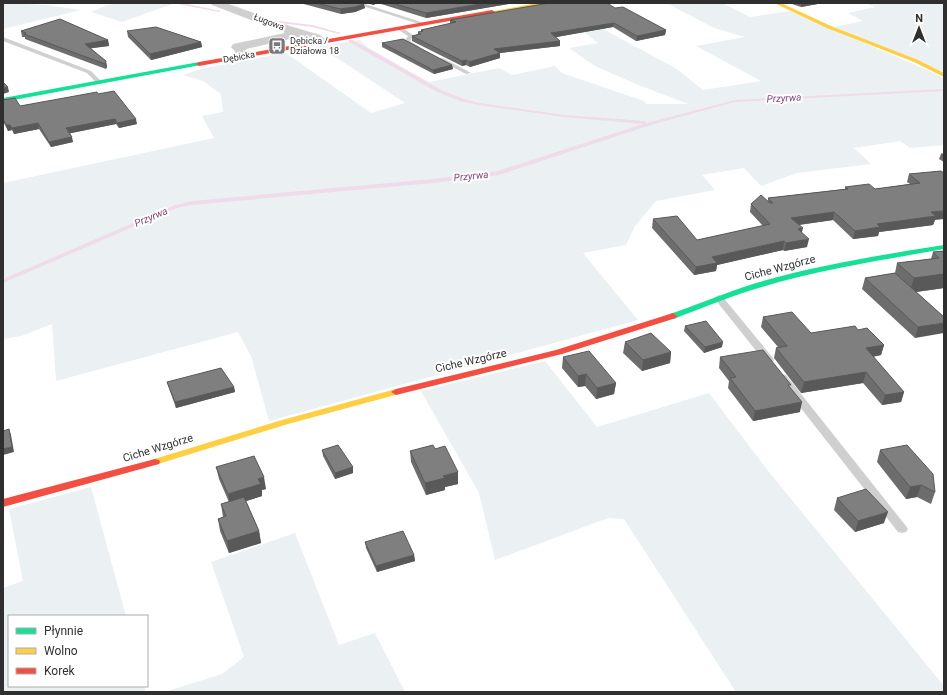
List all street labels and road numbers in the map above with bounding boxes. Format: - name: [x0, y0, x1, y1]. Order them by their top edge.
- street label: Ługowa: [252, 12, 286, 32]
- street label: Dębicka: [222, 49, 256, 65]
- street label: Ciche Wzgórze: [743, 252, 817, 284]
- street label: Ciche Wzgórze: [434, 346, 508, 376]
- street label: Ciche Wzgórze: [121, 431, 195, 465]

